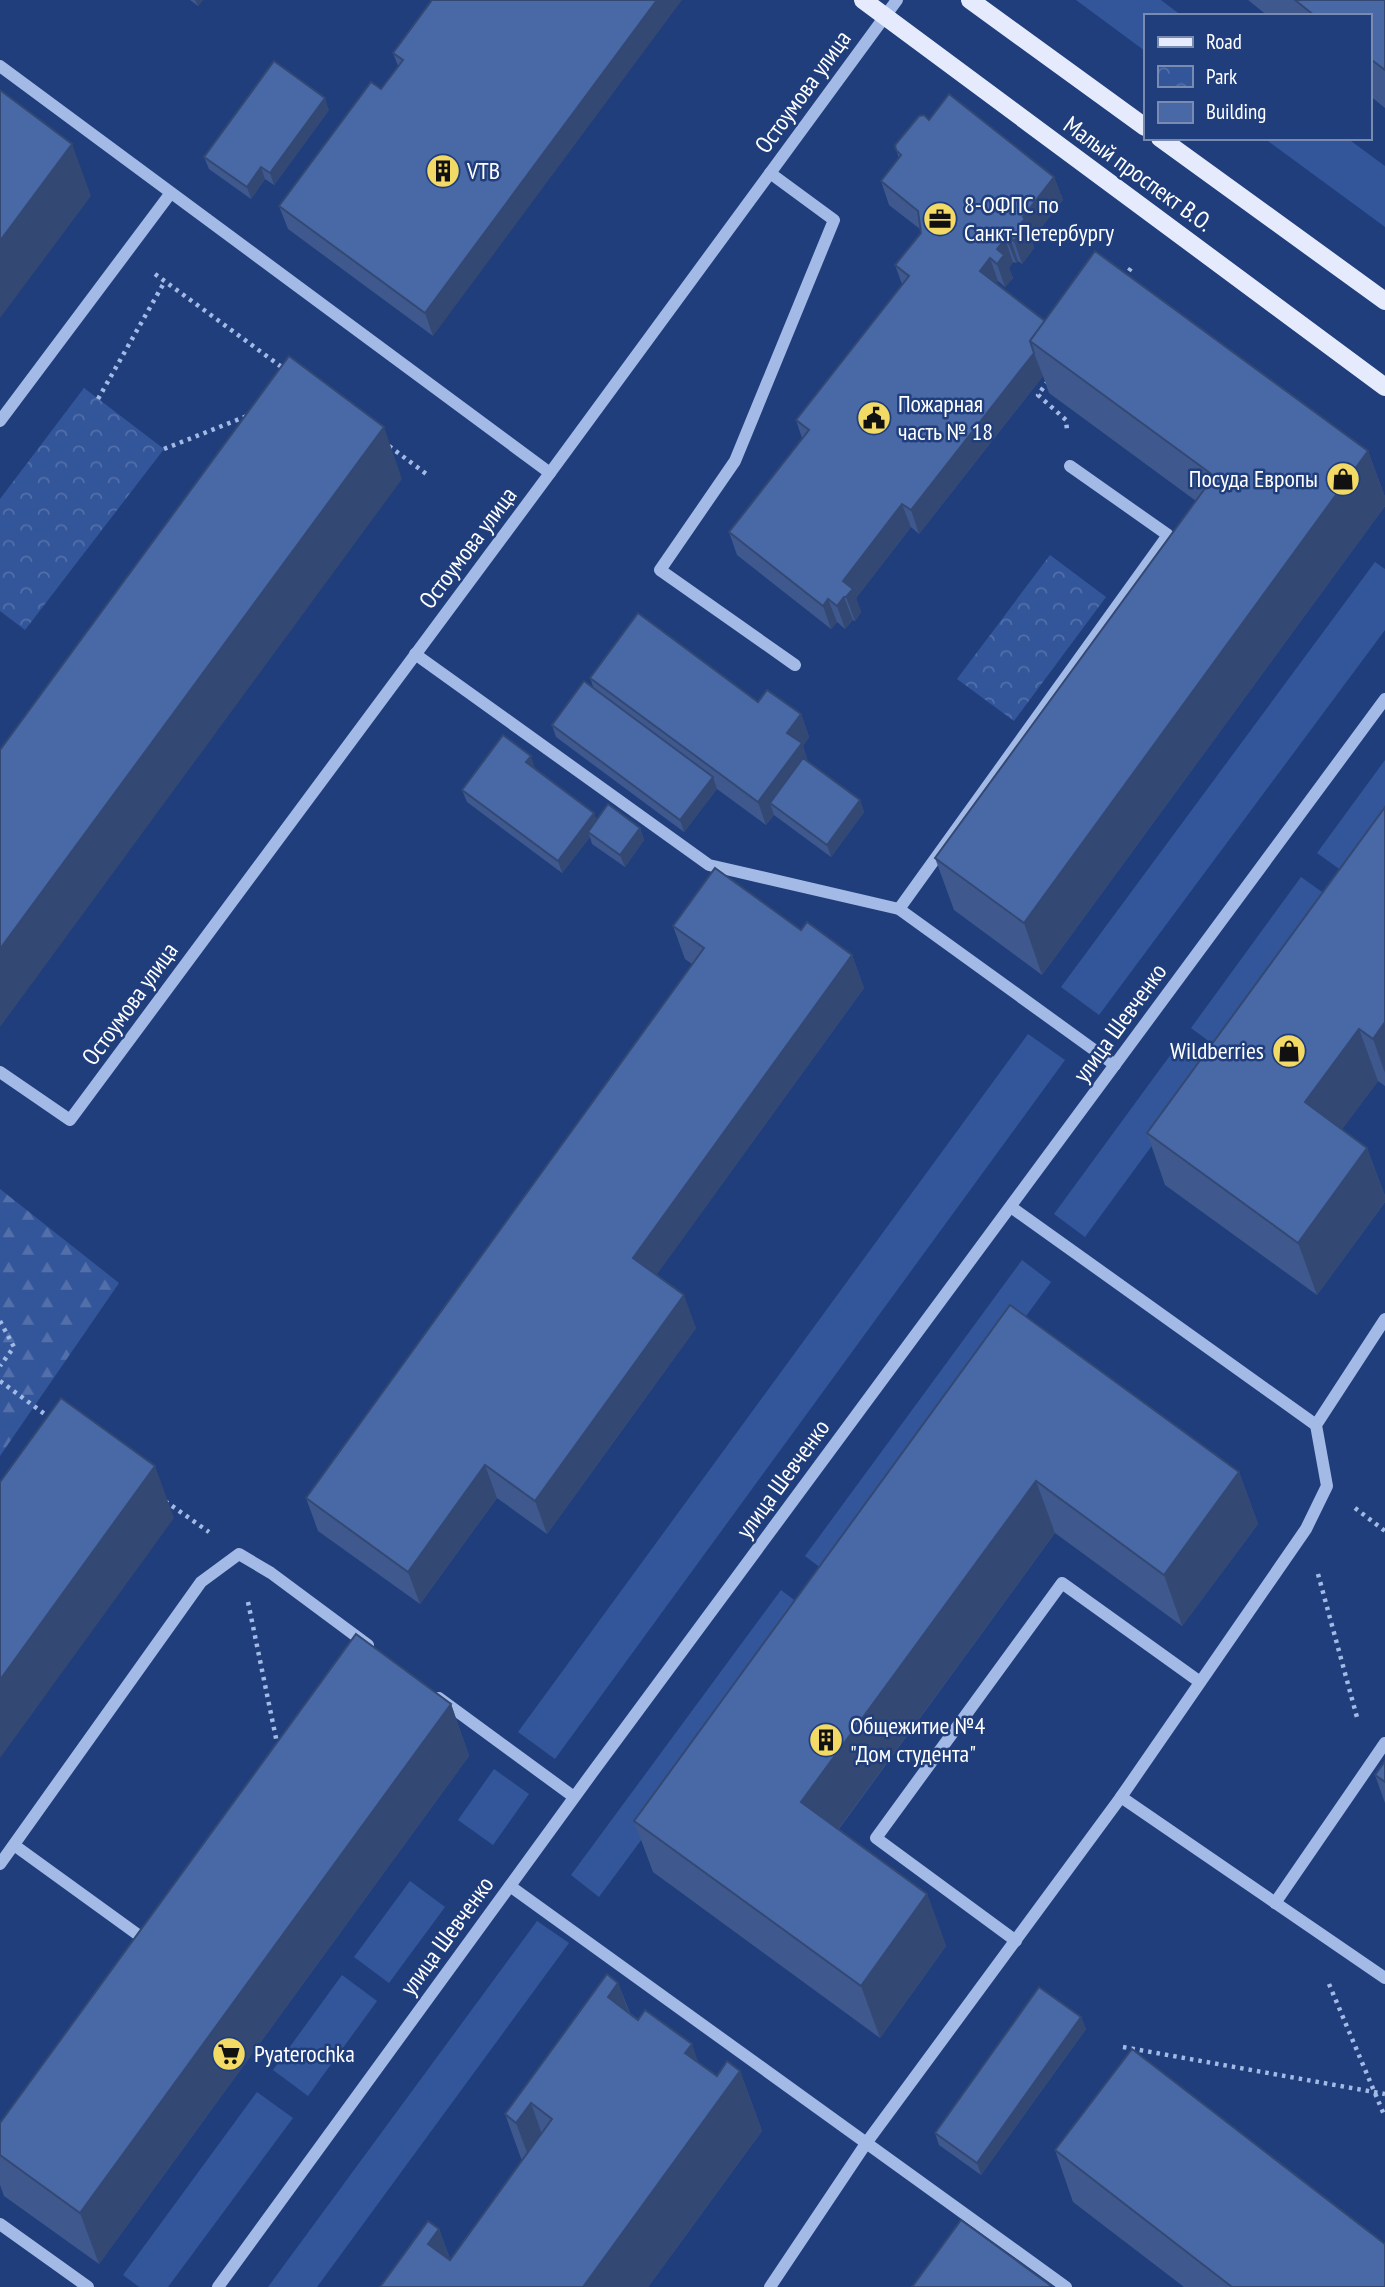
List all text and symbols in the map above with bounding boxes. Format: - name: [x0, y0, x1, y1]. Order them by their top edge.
- legend: [1144, 14, 1371, 140]
- street label: Остоумова улица: [748, 24, 858, 159]
- text: Road: [1206, 28, 1242, 55]
- text: Park: [1206, 63, 1237, 90]
- text: Building: [1206, 98, 1266, 125]
- street label: Малый проспект В.О.: [1058, 109, 1219, 238]
- building icon: VTB: [424, 152, 462, 190]
- place label: VTB: [466, 155, 500, 186]
- place label: 8-ОФПС по Санкт-Петербургу: [964, 189, 1114, 248]
- office icon: 8-ОФПС по Санкт-Петербургу: [921, 200, 959, 238]
- place label: Пожарная часть № 18: [898, 388, 993, 447]
- public building icon: Пожарная часть № 18: [855, 399, 893, 437]
- shop icon: Посуда Европы: [1324, 460, 1362, 498]
- place label: Посуда Европы: [1189, 463, 1318, 494]
- street label: Остоумова улица: [412, 481, 523, 615]
- street label: Остоумова улица: [75, 936, 185, 1071]
- street label: улица Шевченко: [1066, 957, 1173, 1088]
- shop icon: Wildberries: [1270, 1032, 1308, 1070]
- place label: Wildberries: [1170, 1035, 1264, 1066]
- street label: улица Шевченко: [729, 1413, 836, 1544]
- place label: Общежитие №4 "Дом студента": [850, 1710, 985, 1769]
- building icon: Общежитие №4 "Дом студента": [807, 1721, 845, 1759]
- street label: улица Шевченко: [393, 1870, 500, 2001]
- supermarket icon: Pyaterochka: [210, 2035, 248, 2073]
- place label: Pyaterochka: [254, 2038, 355, 2069]

